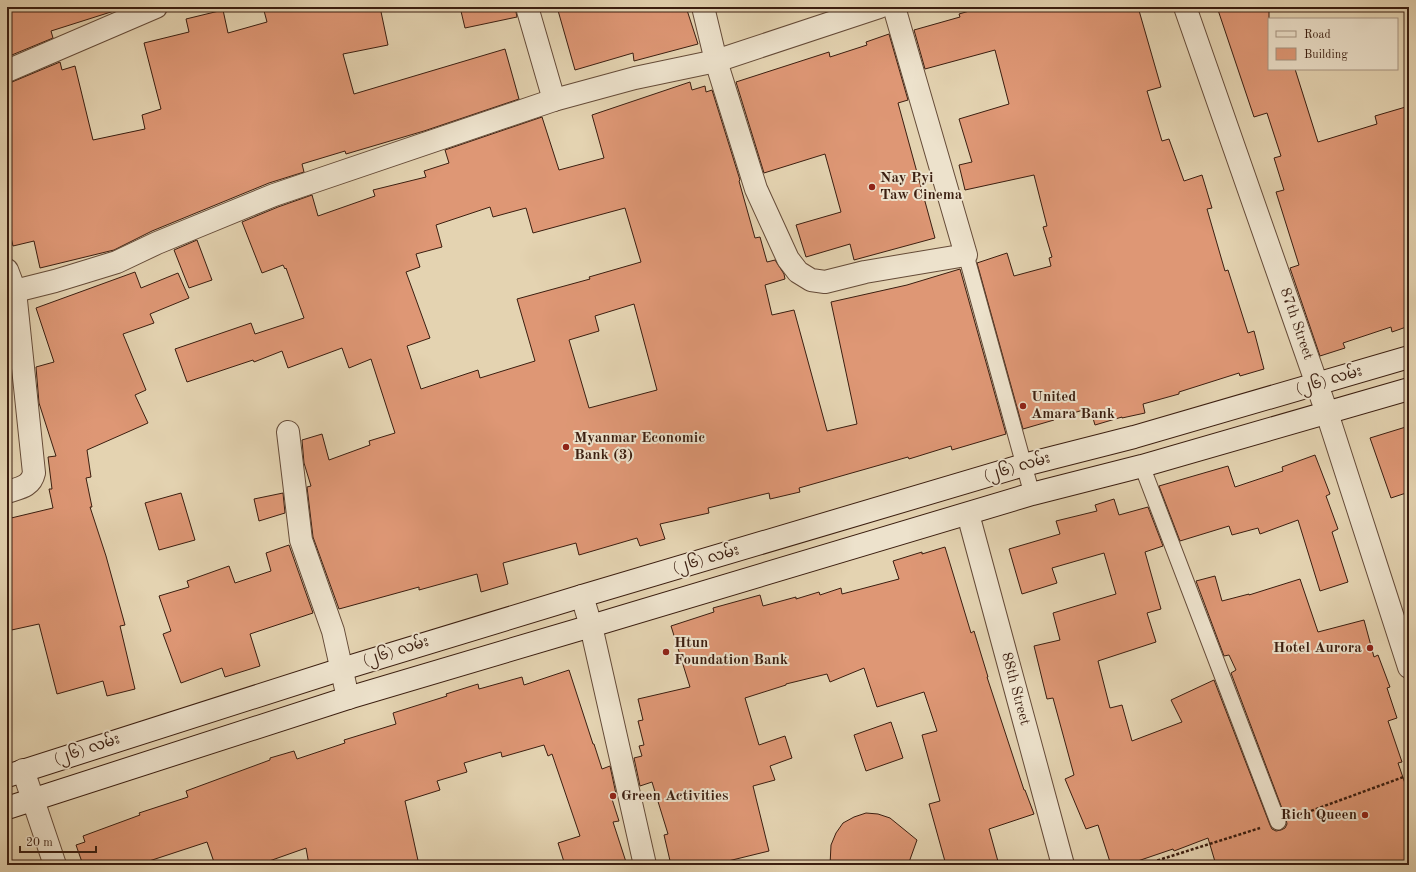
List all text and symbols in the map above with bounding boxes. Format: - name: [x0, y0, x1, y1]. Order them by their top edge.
- legend: [1268, 18, 1398, 70]
- text: Road: [1304, 29, 1331, 41]
- text: Building: [1304, 49, 1348, 61]
- place label: Nay Pyi Taw Cinema: [880, 171, 963, 203]
- marker: Nay Pyi Taw Cinema: [867, 182, 877, 192]
- street label: 87th Street: [1277, 286, 1315, 362]
- street label: (၂၆) လမ်း: [1293, 361, 1365, 401]
- place label: United Amara Bank: [1031, 390, 1116, 422]
- marker: United Amara Bank: [1018, 401, 1028, 411]
- place label: Myanmar Economic Bank (3): [574, 431, 705, 463]
- marker: Myanmar Economic Bank (3): [561, 442, 571, 452]
- street label: (၂၆) လမ်း: [981, 448, 1053, 488]
- street label: (၂၆) လမ်း: [670, 540, 742, 580]
- street label: (၂၆) လမ်း: [360, 631, 432, 672]
- place label: Htun Foundation Bank: [674, 636, 789, 668]
- place label: Hotel Aurora: [1273, 641, 1362, 656]
- marker: Hotel Aurora: [1365, 643, 1375, 653]
- marker: Htun Foundation Bank: [661, 647, 671, 657]
- street label: 88th Street: [998, 651, 1032, 727]
- street label: (၂၆) လမ်း: [51, 728, 123, 771]
- place label: Green Activities: [621, 789, 729, 804]
- marker: Green Activities: [608, 791, 618, 801]
- place label: Rich Queen: [1281, 808, 1357, 823]
- marker: Rich Queen: [1360, 810, 1370, 820]
- scale bar: [20, 828, 96, 854]
- text: 20 m: [26, 837, 53, 849]

